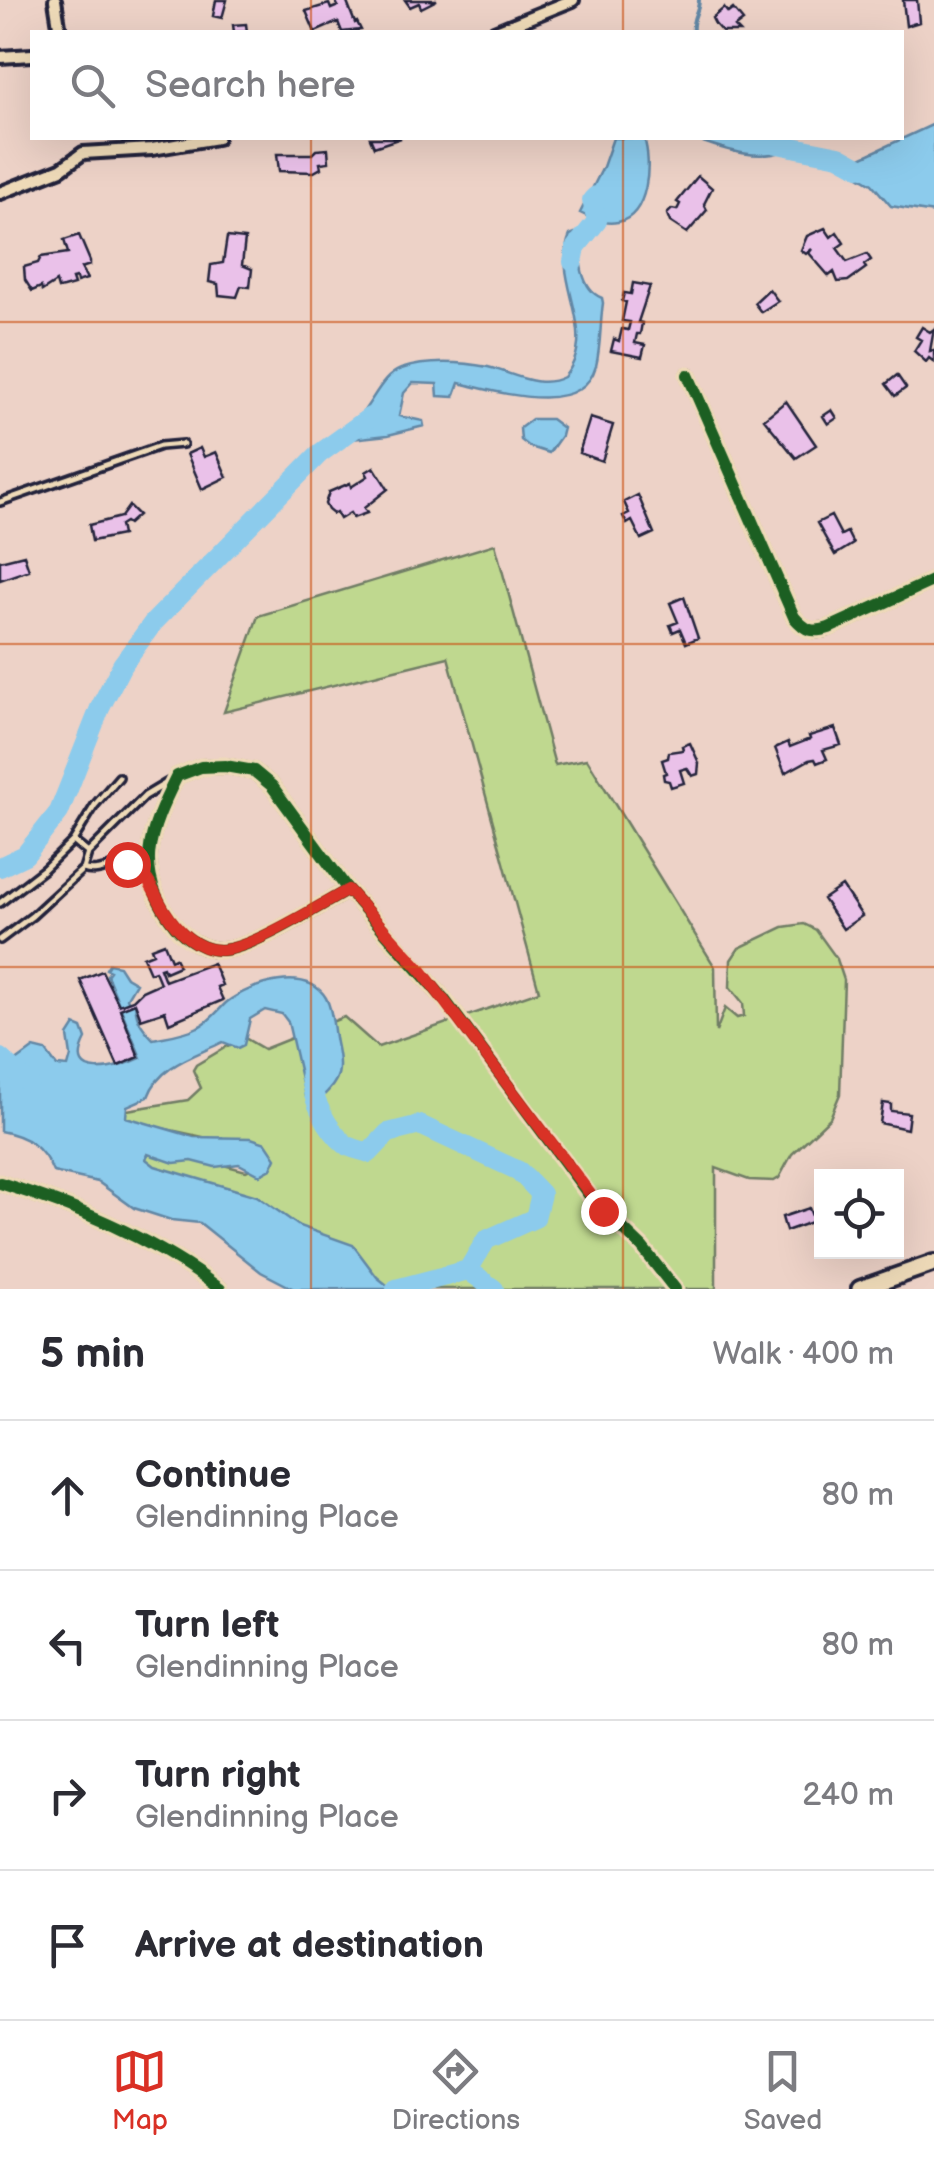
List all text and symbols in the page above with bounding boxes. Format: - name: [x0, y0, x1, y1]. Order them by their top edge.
- search box: [30, 30, 904, 140]
- icon: search: [65, 58, 120, 113]
- text: Search here: [145, 63, 356, 108]
- route start: [105, 842, 151, 888]
- map controls: [814, 1169, 904, 1259]
- button: locate: [814, 1169, 904, 1259]
- route end: [581, 1189, 627, 1235]
- text: 5 min: [40, 1329, 145, 1380]
- text: Walk · 400 m: [713, 1335, 894, 1374]
- text: Continue: [135, 1453, 291, 1498]
- icon: ahead: [40, 1468, 95, 1523]
- text: 80 m: [821, 1476, 894, 1515]
- text: Glendinning Place: [135, 1498, 399, 1537]
- text: Turn left: [135, 1603, 279, 1648]
- icon: left: [40, 1618, 95, 1673]
- text: 80 m: [821, 1626, 894, 1665]
- text: Glendinning Place: [135, 1648, 399, 1687]
- text: Turn right: [135, 1753, 300, 1798]
- icon: right: [40, 1768, 95, 1823]
- text: 240 m: [802, 1776, 894, 1815]
- text: Glendinning Place: [135, 1798, 399, 1837]
- icon: arrive: [40, 1918, 95, 1973]
- text: Arrive at destination: [135, 1923, 484, 1968]
- tab: Map: [112, 2044, 168, 2137]
- tab: Directions: [391, 2044, 520, 2137]
- tab: Saved: [744, 2044, 822, 2137]

